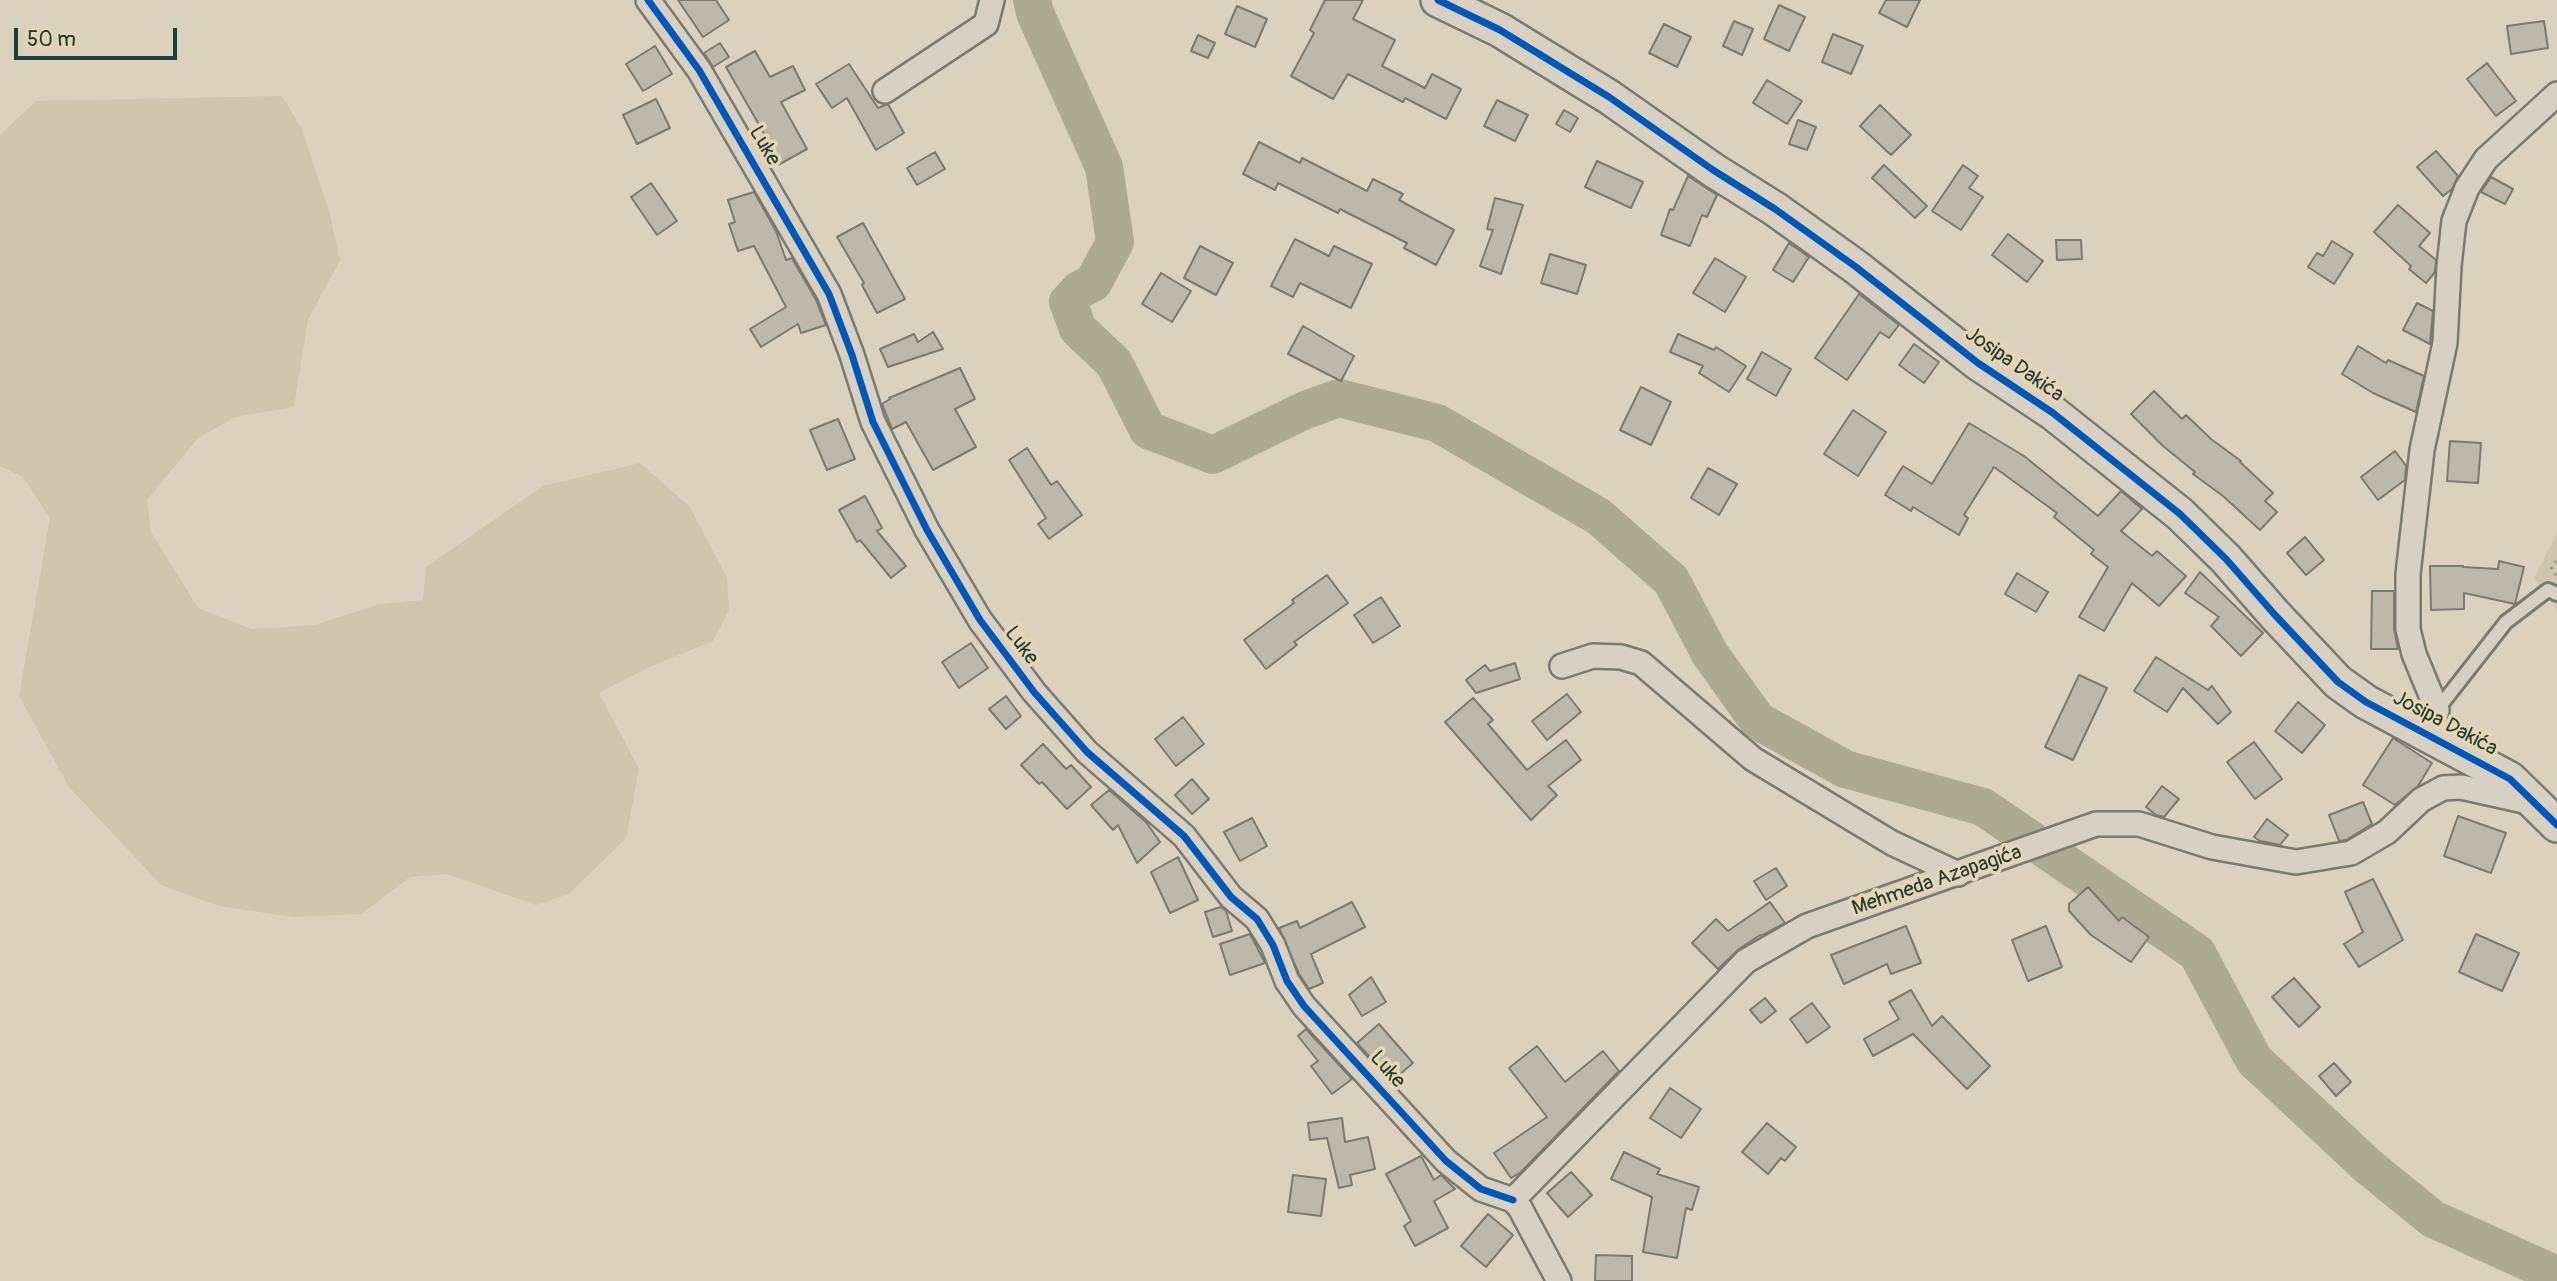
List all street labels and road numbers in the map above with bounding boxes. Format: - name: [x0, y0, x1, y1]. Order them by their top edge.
- street label: Luke: [743, 122, 785, 170]
- street label: Josipa Dakića: [1960, 322, 2068, 408]
- street label: Luke: [998, 622, 1044, 670]
- street label: Josipa Dakića: [2388, 686, 2502, 762]
- street label: Mehmeda Azapagića: [1849, 840, 2025, 922]
- street label: Luke: [1364, 1046, 1410, 1094]

